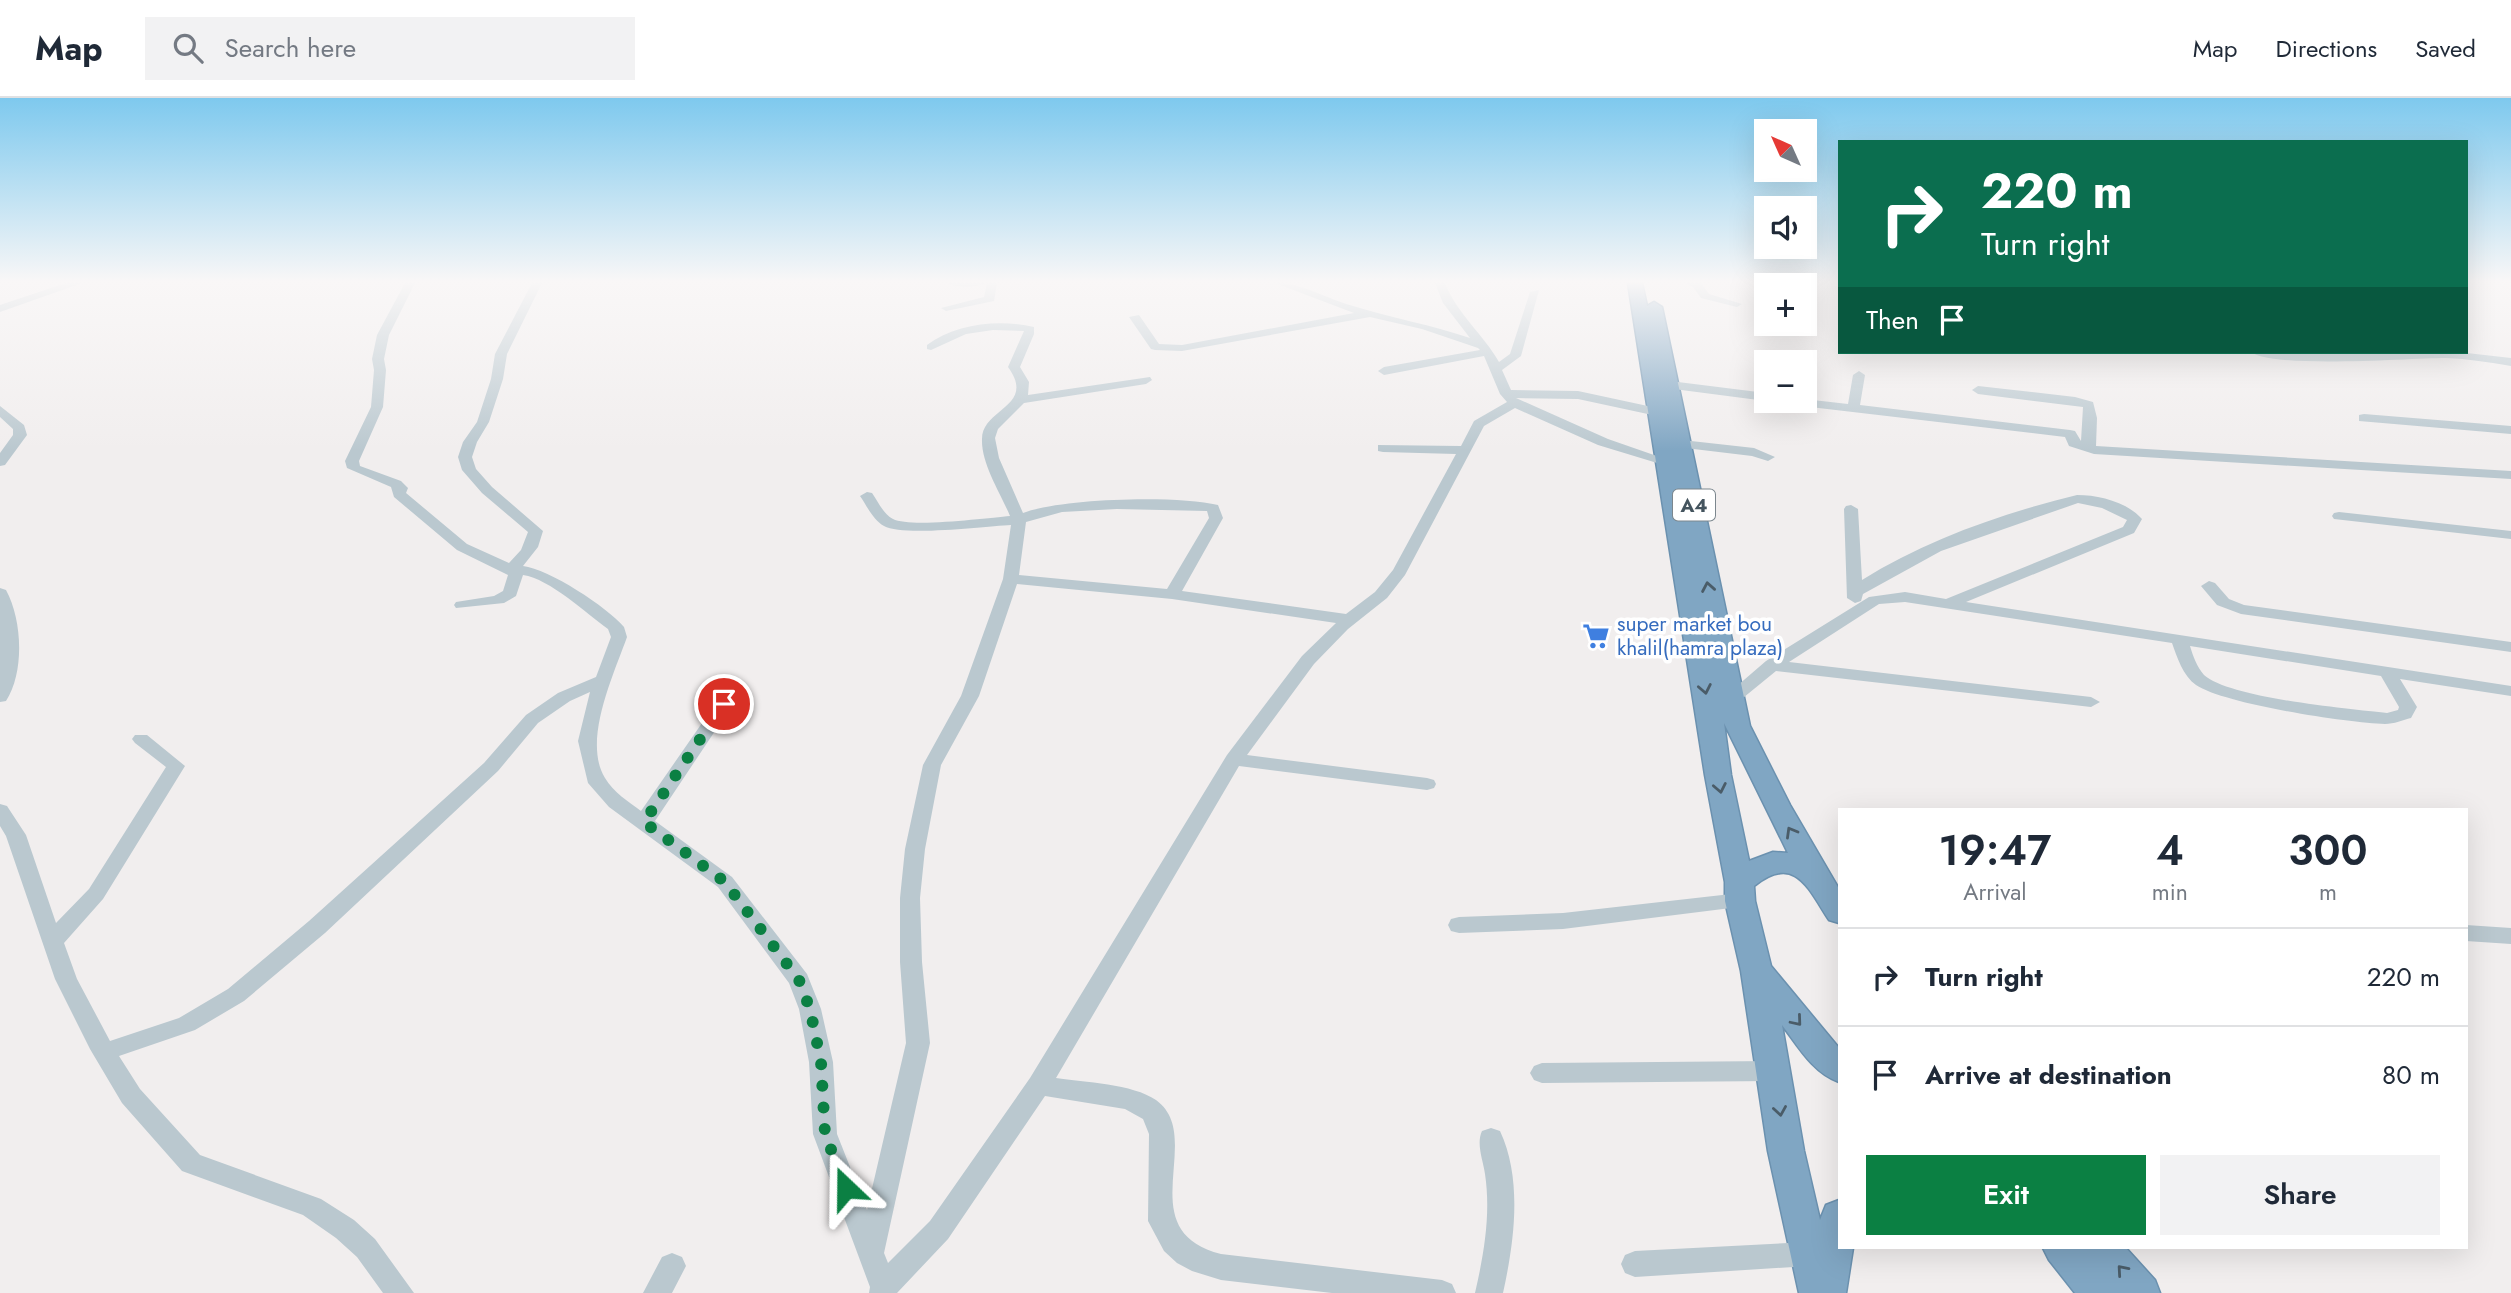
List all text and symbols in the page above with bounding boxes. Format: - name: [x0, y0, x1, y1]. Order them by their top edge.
- search box: [145, 17, 635, 80]
- text: Map: [35, 25, 103, 72]
- icon: search: [169, 29, 207, 67]
- text: Search here: [225, 29, 356, 67]
- text: Map: [2193, 31, 2238, 66]
- text: Directions: [2276, 31, 2377, 66]
- text: Saved: [2415, 31, 2476, 66]
- north arrow: [1754, 119, 1816, 182]
- map controls: [1754, 119, 1817, 413]
- text: 220 m: [1981, 156, 2133, 226]
- icon: right: [1866, 168, 1957, 259]
- button: sound: [1754, 196, 1817, 259]
- text: Turn right: [1981, 221, 2110, 267]
- button: +: [1754, 273, 1817, 336]
- text: Then: [1866, 301, 1919, 339]
- icon: arrive: [1933, 301, 1971, 339]
- button: −: [1754, 350, 1817, 413]
- road number: A4: [1673, 490, 1715, 520]
- one-way arrow: [1701, 581, 1716, 593]
- place label: super market bou khalil(hamra plaza): [1617, 609, 1783, 663]
- supermarket icon: super market bou khalil(hamra plaza): [1581, 621, 1611, 651]
- pin: [694, 674, 754, 734]
- one-way arrow: [1696, 683, 1711, 695]
- icon: arrive: [705, 685, 743, 723]
- one-way arrow: [1712, 782, 1727, 794]
- text: 19:47: [1939, 820, 2051, 881]
- text: 4: [2156, 820, 2184, 881]
- text: 300: [2288, 820, 2367, 881]
- one-way arrow: [1787, 827, 1800, 840]
- text: Arrival: [1963, 875, 2027, 909]
- text: min: [2152, 875, 2188, 909]
- text: m: [2319, 875, 2337, 909]
- icon: right: [1866, 958, 1904, 996]
- text: Turn right: [1925, 958, 2043, 996]
- text: 220 m: [2367, 958, 2440, 996]
- one-way arrow: [1788, 1013, 1801, 1026]
- icon: arrive: [1866, 1056, 1904, 1094]
- text: Arrive at destination: [1925, 1056, 2172, 1094]
- text: 80 m: [2382, 1056, 2440, 1094]
- one-way arrow: [1772, 1105, 1787, 1117]
- position arrow: [809, 1151, 883, 1225]
- button: Exit: [1866, 1155, 2146, 1235]
- button: Share: [2160, 1155, 2440, 1235]
- one-way arrow: [2118, 1266, 2130, 1279]

